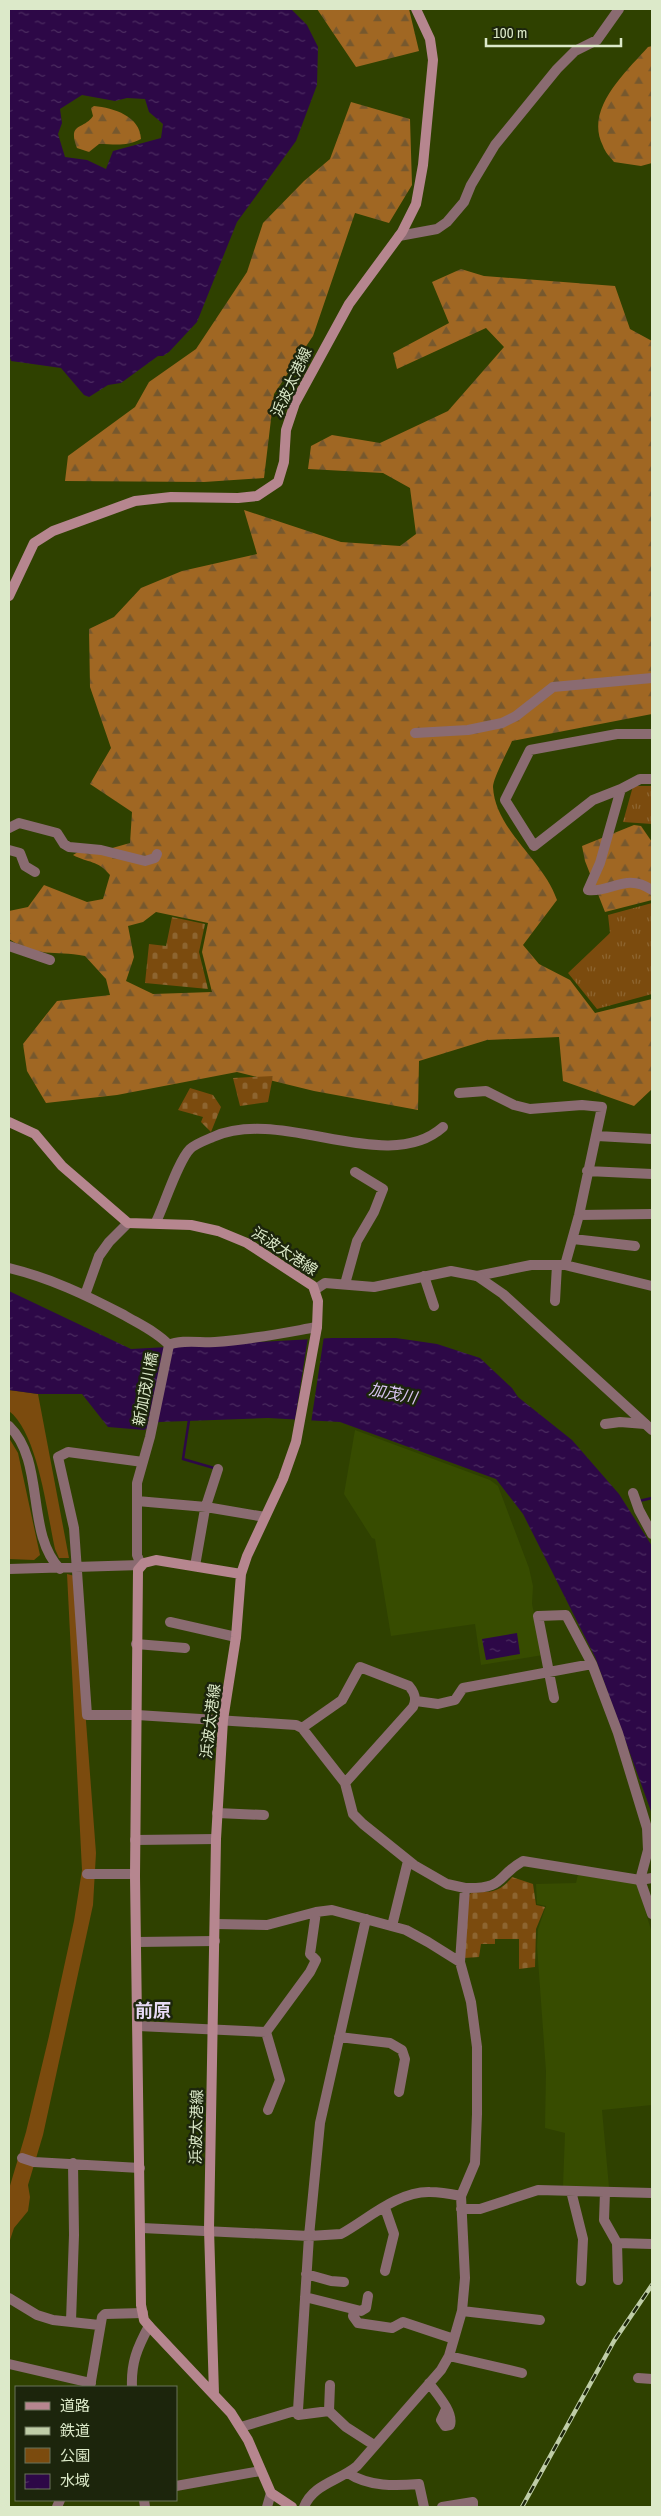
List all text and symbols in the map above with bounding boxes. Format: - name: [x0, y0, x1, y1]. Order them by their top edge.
- scale bar: [486, 15, 621, 47]
- text: 100 m: [493, 22, 527, 43]
- street label: 浜波太港線: [266, 344, 316, 420]
- street label: 浜波太港線: [248, 1222, 322, 1280]
- street label: 新加茂川橋: [128, 1350, 162, 1428]
- water label: 加茂川: [367, 1378, 421, 1409]
- street label: 浜波太港線: [195, 1682, 225, 1760]
- district label: 前原: [135, 1998, 171, 2023]
- street label: 浜波太港線: [185, 2089, 207, 2165]
- legend: [15, 2386, 178, 2501]
- text: 道路: [60, 2395, 90, 2416]
- text: 鉄道: [60, 2420, 90, 2441]
- text: 公園: [60, 2445, 90, 2466]
- text: 水域: [60, 2470, 90, 2491]

